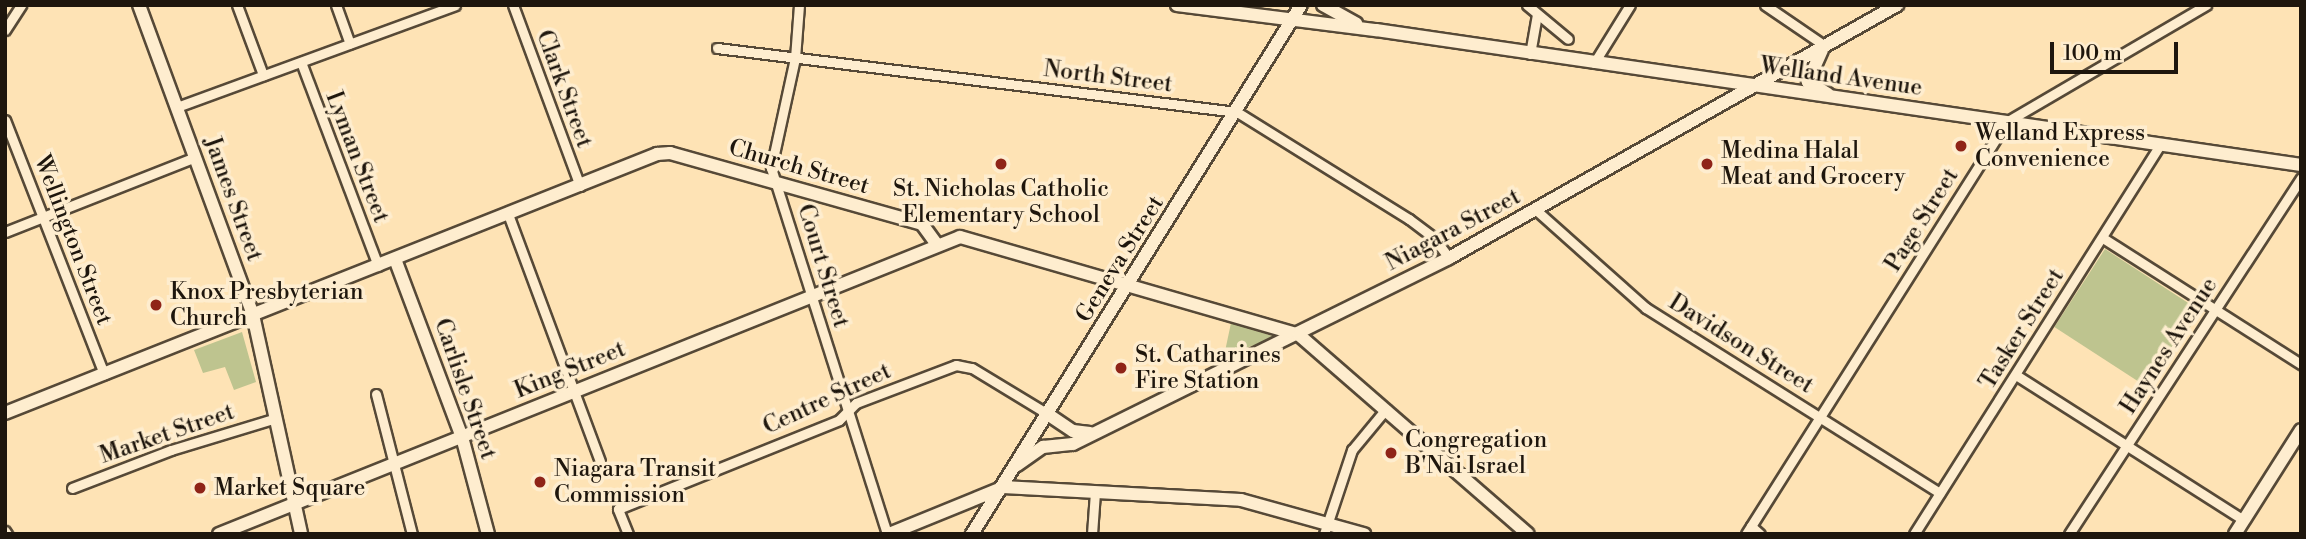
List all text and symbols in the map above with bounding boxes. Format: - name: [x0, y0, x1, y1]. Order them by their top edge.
- street label: Clark Street: [530, 26, 598, 152]
- scale bar: [2054, 28, 2182, 72]
- text: 100 m: [2063, 41, 2122, 67]
- street label: Welland Avenue: [1758, 52, 1924, 102]
- street label: North Street: [1042, 55, 1174, 99]
- street label: Lyman Street: [319, 87, 395, 227]
- place label: Welland Express Convenience: [1975, 119, 2145, 173]
- street label: James Street: [198, 133, 268, 265]
- street label: Church Street: [726, 134, 872, 200]
- place label: Medina Halal Meat and Grocery: [1721, 137, 1905, 191]
- marker: Welland Express Convenience: [1953, 138, 1969, 154]
- street label: Wellington Street: [28, 151, 118, 329]
- marker: St. Nicholas Catholic Elementary School: [993, 156, 1009, 172]
- marker: Medina Halal Meat and Grocery: [1699, 156, 1715, 172]
- street label: Page Street: [1879, 163, 1965, 277]
- place label: St. Nicholas Catholic Elementary School: [893, 175, 1109, 229]
- street label: Niagara Street: [1381, 183, 1525, 277]
- street label: Geneva Street: [1070, 191, 1170, 327]
- street label: Court Street: [791, 201, 855, 331]
- street label: Tasker Street: [1974, 264, 2070, 394]
- street label: Haynes Avenue: [2115, 273, 2223, 419]
- place label: Knox Presbyterian Church: [170, 278, 363, 332]
- street label: Davidson Street: [1664, 288, 1818, 400]
- marker: Knox Presbyterian Church: [148, 297, 164, 313]
- street label: Carlisle Street: [428, 315, 502, 463]
- street label: King Street: [511, 335, 629, 405]
- place label: St. Catharines Fire Station: [1135, 341, 1281, 395]
- street label: Centre Street: [759, 357, 895, 441]
- marker: St. Catharines Fire Station: [1113, 360, 1129, 376]
- street label: Market Street: [96, 398, 238, 470]
- place label: Congregation B'Nai Israel: [1405, 426, 1547, 480]
- marker: Congregation B'Nai Israel: [1383, 445, 1399, 461]
- place label: Niagara Transit Commission: [554, 455, 716, 509]
- place label: Market Square: [214, 474, 365, 502]
- marker: Niagara Transit Commission: [532, 474, 548, 490]
- marker: Market Square: [192, 480, 208, 496]

